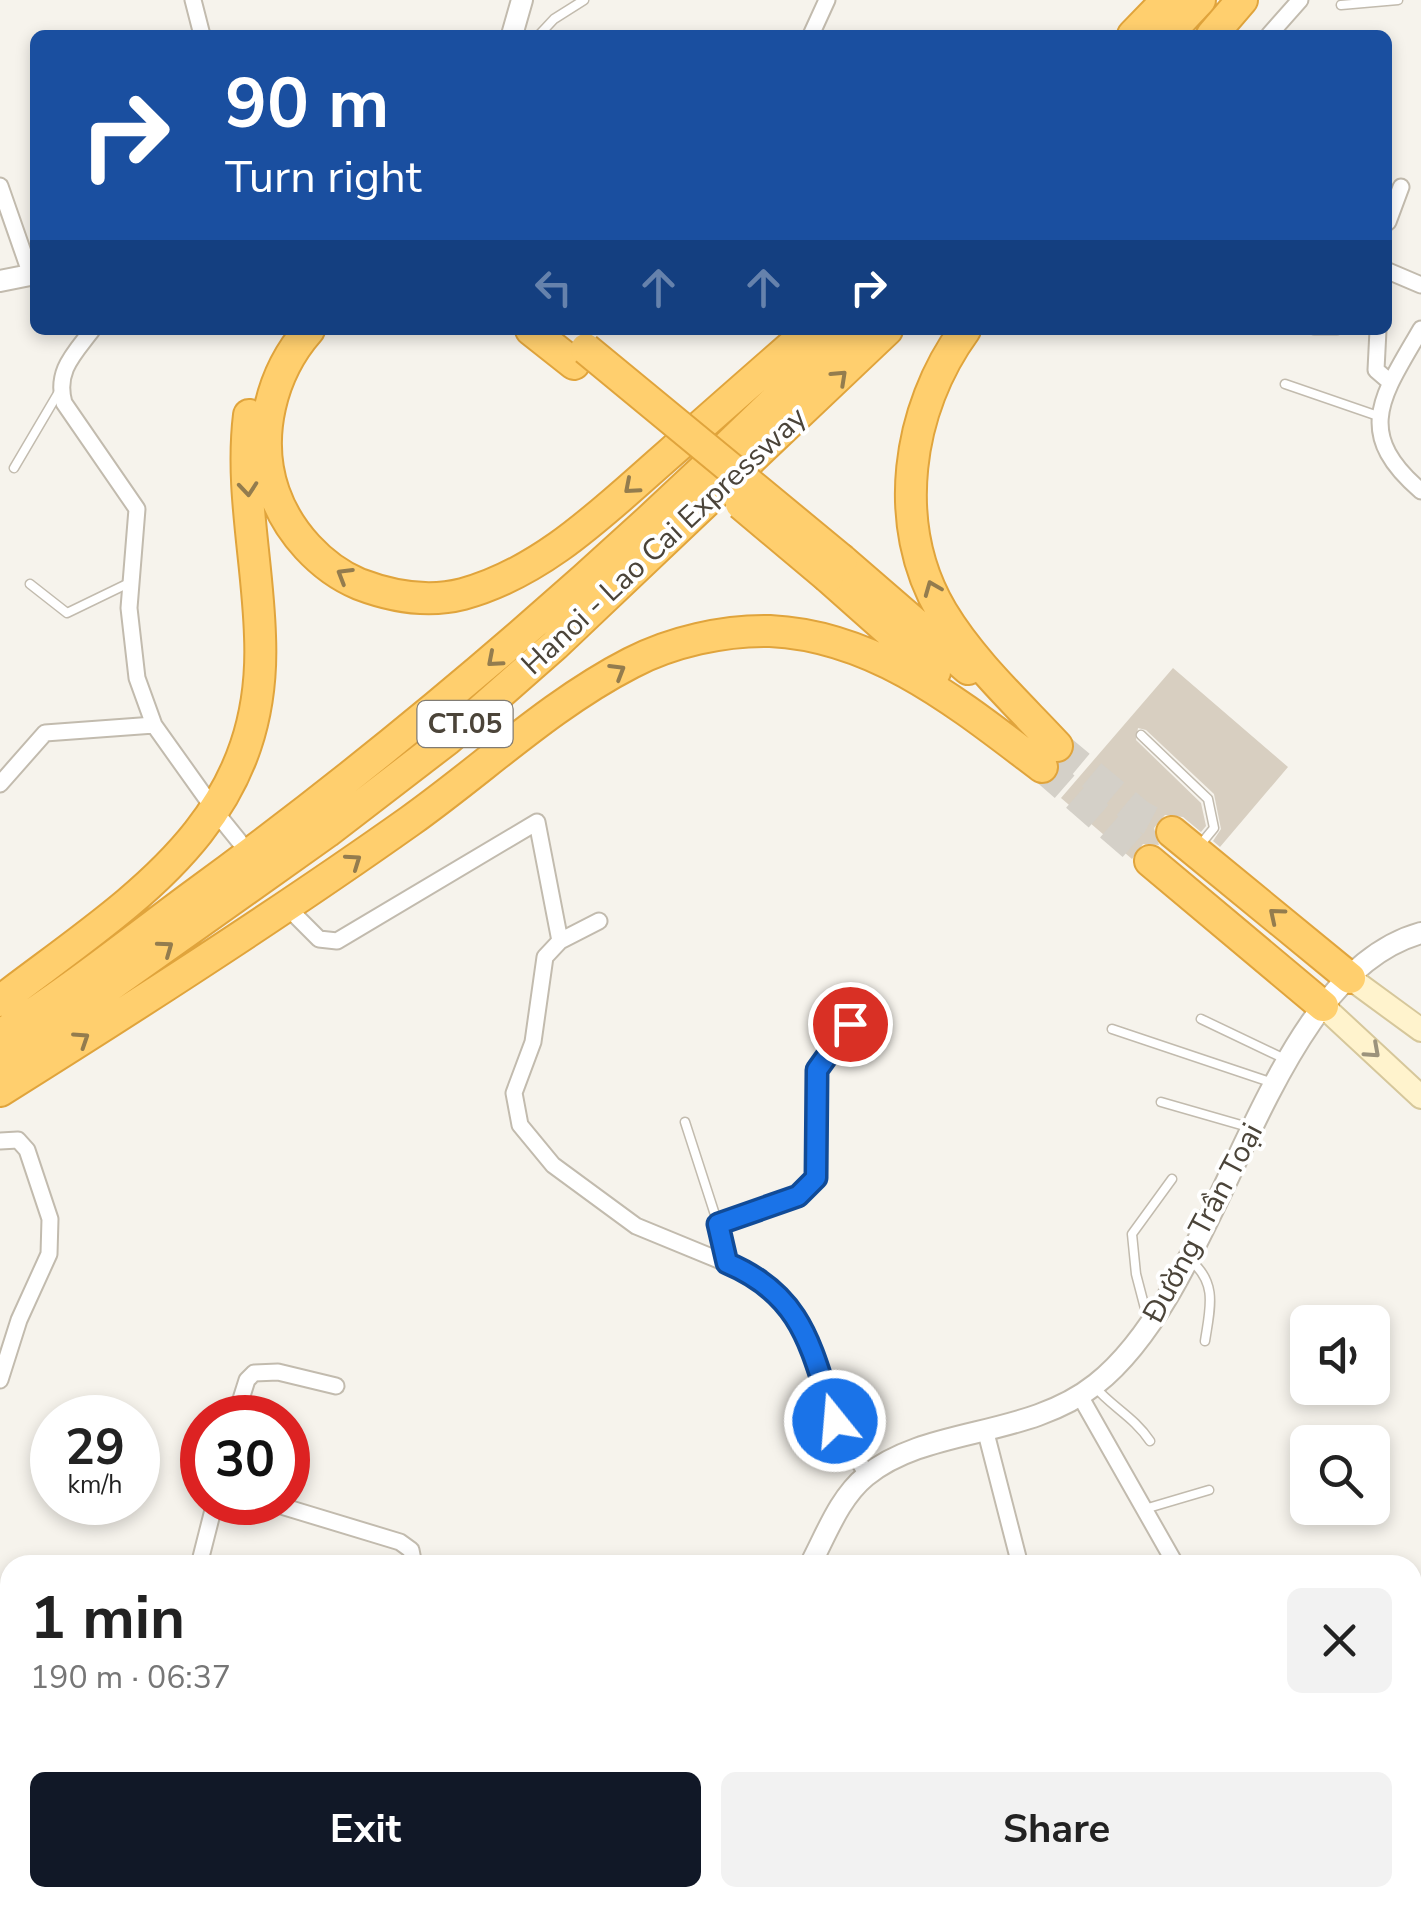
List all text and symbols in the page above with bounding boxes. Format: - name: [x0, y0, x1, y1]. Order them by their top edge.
- text: 90 m: [225, 56, 389, 152]
- icon: right: [60, 70, 190, 200]
- text: Turn right: [225, 147, 422, 208]
- icon: left: [526, 260, 581, 315]
- icon: ahead: [631, 260, 686, 315]
- icon: ahead: [736, 260, 791, 315]
- icon: right: [841, 260, 896, 315]
- one-way arrow: [829, 371, 847, 389]
- street label: Hanoi - Lao Cai Expressway: [512, 397, 816, 684]
- one-way arrow: [624, 475, 643, 493]
- one-way arrow: [236, 482, 258, 498]
- one-way arrow: [337, 568, 355, 587]
- one-way arrow: [923, 581, 943, 598]
- one-way arrow: [487, 648, 506, 666]
- one-way arrow: [607, 664, 625, 683]
- road number: CT.05: [418, 701, 512, 747]
- one-way arrow: [343, 855, 361, 873]
- one-way arrow: [1269, 909, 1287, 927]
- one-way arrow: [155, 943, 173, 960]
- pin: [808, 982, 893, 1067]
- icon: arrive: [823, 997, 878, 1052]
- one-way arrow: [72, 1033, 90, 1052]
- one-way arrow: [1361, 1040, 1379, 1058]
- street label: Đường Trần Toại: [1133, 1116, 1273, 1331]
- map controls: [1290, 1305, 1390, 1525]
- button: sound: [1290, 1305, 1390, 1405]
- position arrow: [783, 1369, 887, 1473]
- speed limit sign: 30: [180, 1395, 310, 1525]
- text: 29: [65, 1413, 125, 1482]
- button: search: [1290, 1425, 1390, 1525]
- text: km/h: [67, 1468, 123, 1502]
- text: 1 min: [30, 1577, 185, 1659]
- button: close: [1287, 1588, 1392, 1693]
- text: 190 m · 06:37: [30, 1656, 231, 1699]
- button: Exit: [30, 1772, 701, 1887]
- button: Share: [721, 1772, 1392, 1887]

